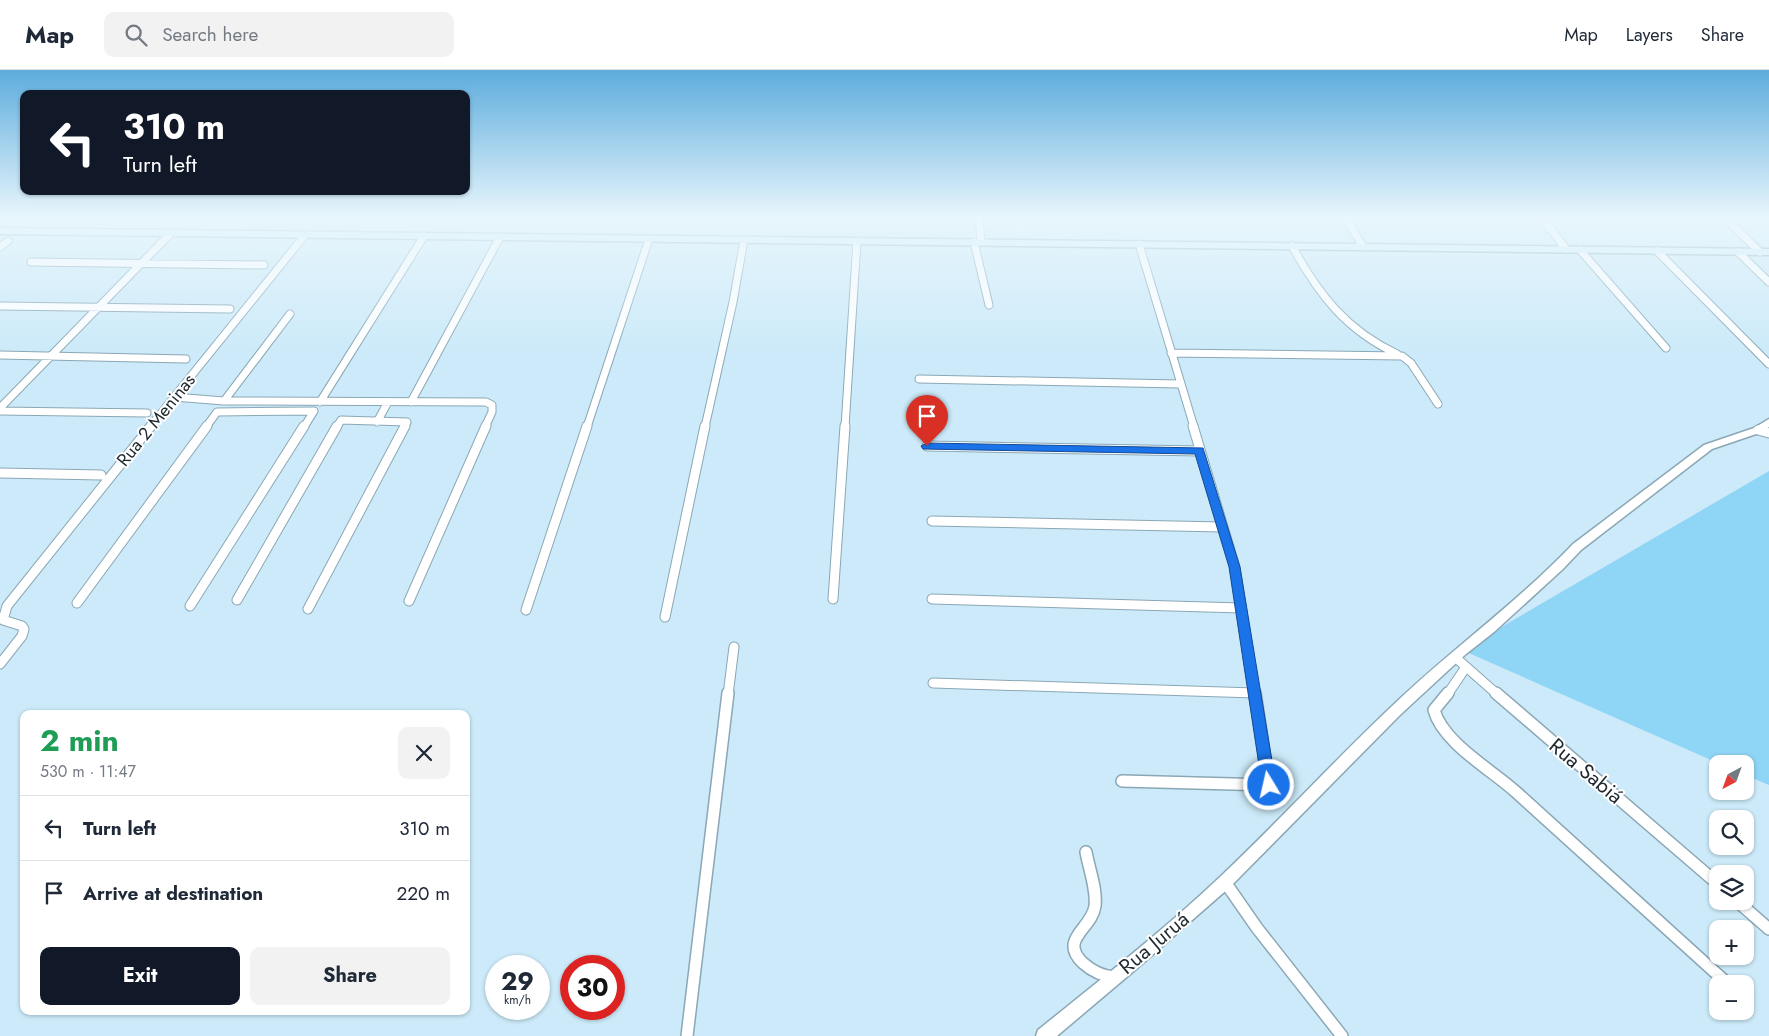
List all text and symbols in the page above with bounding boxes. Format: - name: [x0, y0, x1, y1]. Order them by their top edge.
- search box: [104, 12, 454, 57]
- text: Map: [25, 17, 74, 52]
- icon: search: [122, 21, 150, 49]
- text: Search here: [162, 21, 258, 48]
- text: Map: [1564, 22, 1598, 48]
- text: Layers: [1626, 22, 1673, 48]
- text: Share: [1701, 22, 1744, 48]
- text: 310 m: [123, 102, 225, 152]
- icon: left: [40, 110, 105, 175]
- text: Turn left: [123, 148, 197, 180]
- street label: Rua 2 Meninas: [110, 368, 202, 472]
- pin: [906, 395, 948, 446]
- icon: arrive: [913, 402, 941, 430]
- text: 2 min: [40, 719, 119, 762]
- button: close: [398, 727, 450, 779]
- street label: Rua Sabiá: [1542, 731, 1630, 811]
- north arrow: [1709, 755, 1754, 800]
- map controls: [1709, 755, 1754, 1020]
- position arrow: [1242, 758, 1294, 810]
- text: 530 m · 11:47: [40, 760, 136, 783]
- button: search: [1709, 810, 1754, 855]
- icon: left: [40, 814, 68, 842]
- text: Turn left: [83, 815, 156, 842]
- text: 310 m: [399, 815, 450, 842]
- button: layers: [1709, 865, 1754, 910]
- icon: arrive: [40, 879, 68, 907]
- text: Arrive at destination: [83, 880, 263, 907]
- text: 220 m: [396, 880, 450, 907]
- street label: Rua Juruá: [1112, 905, 1196, 981]
- button: +: [1709, 920, 1754, 965]
- button: Exit: [40, 947, 240, 1005]
- button: Share: [250, 947, 450, 1005]
- speed limit sign: 30: [560, 955, 625, 1020]
- text: 29: [501, 963, 534, 999]
- button: −: [1709, 975, 1754, 1020]
- text: km/h: [504, 991, 531, 1009]

